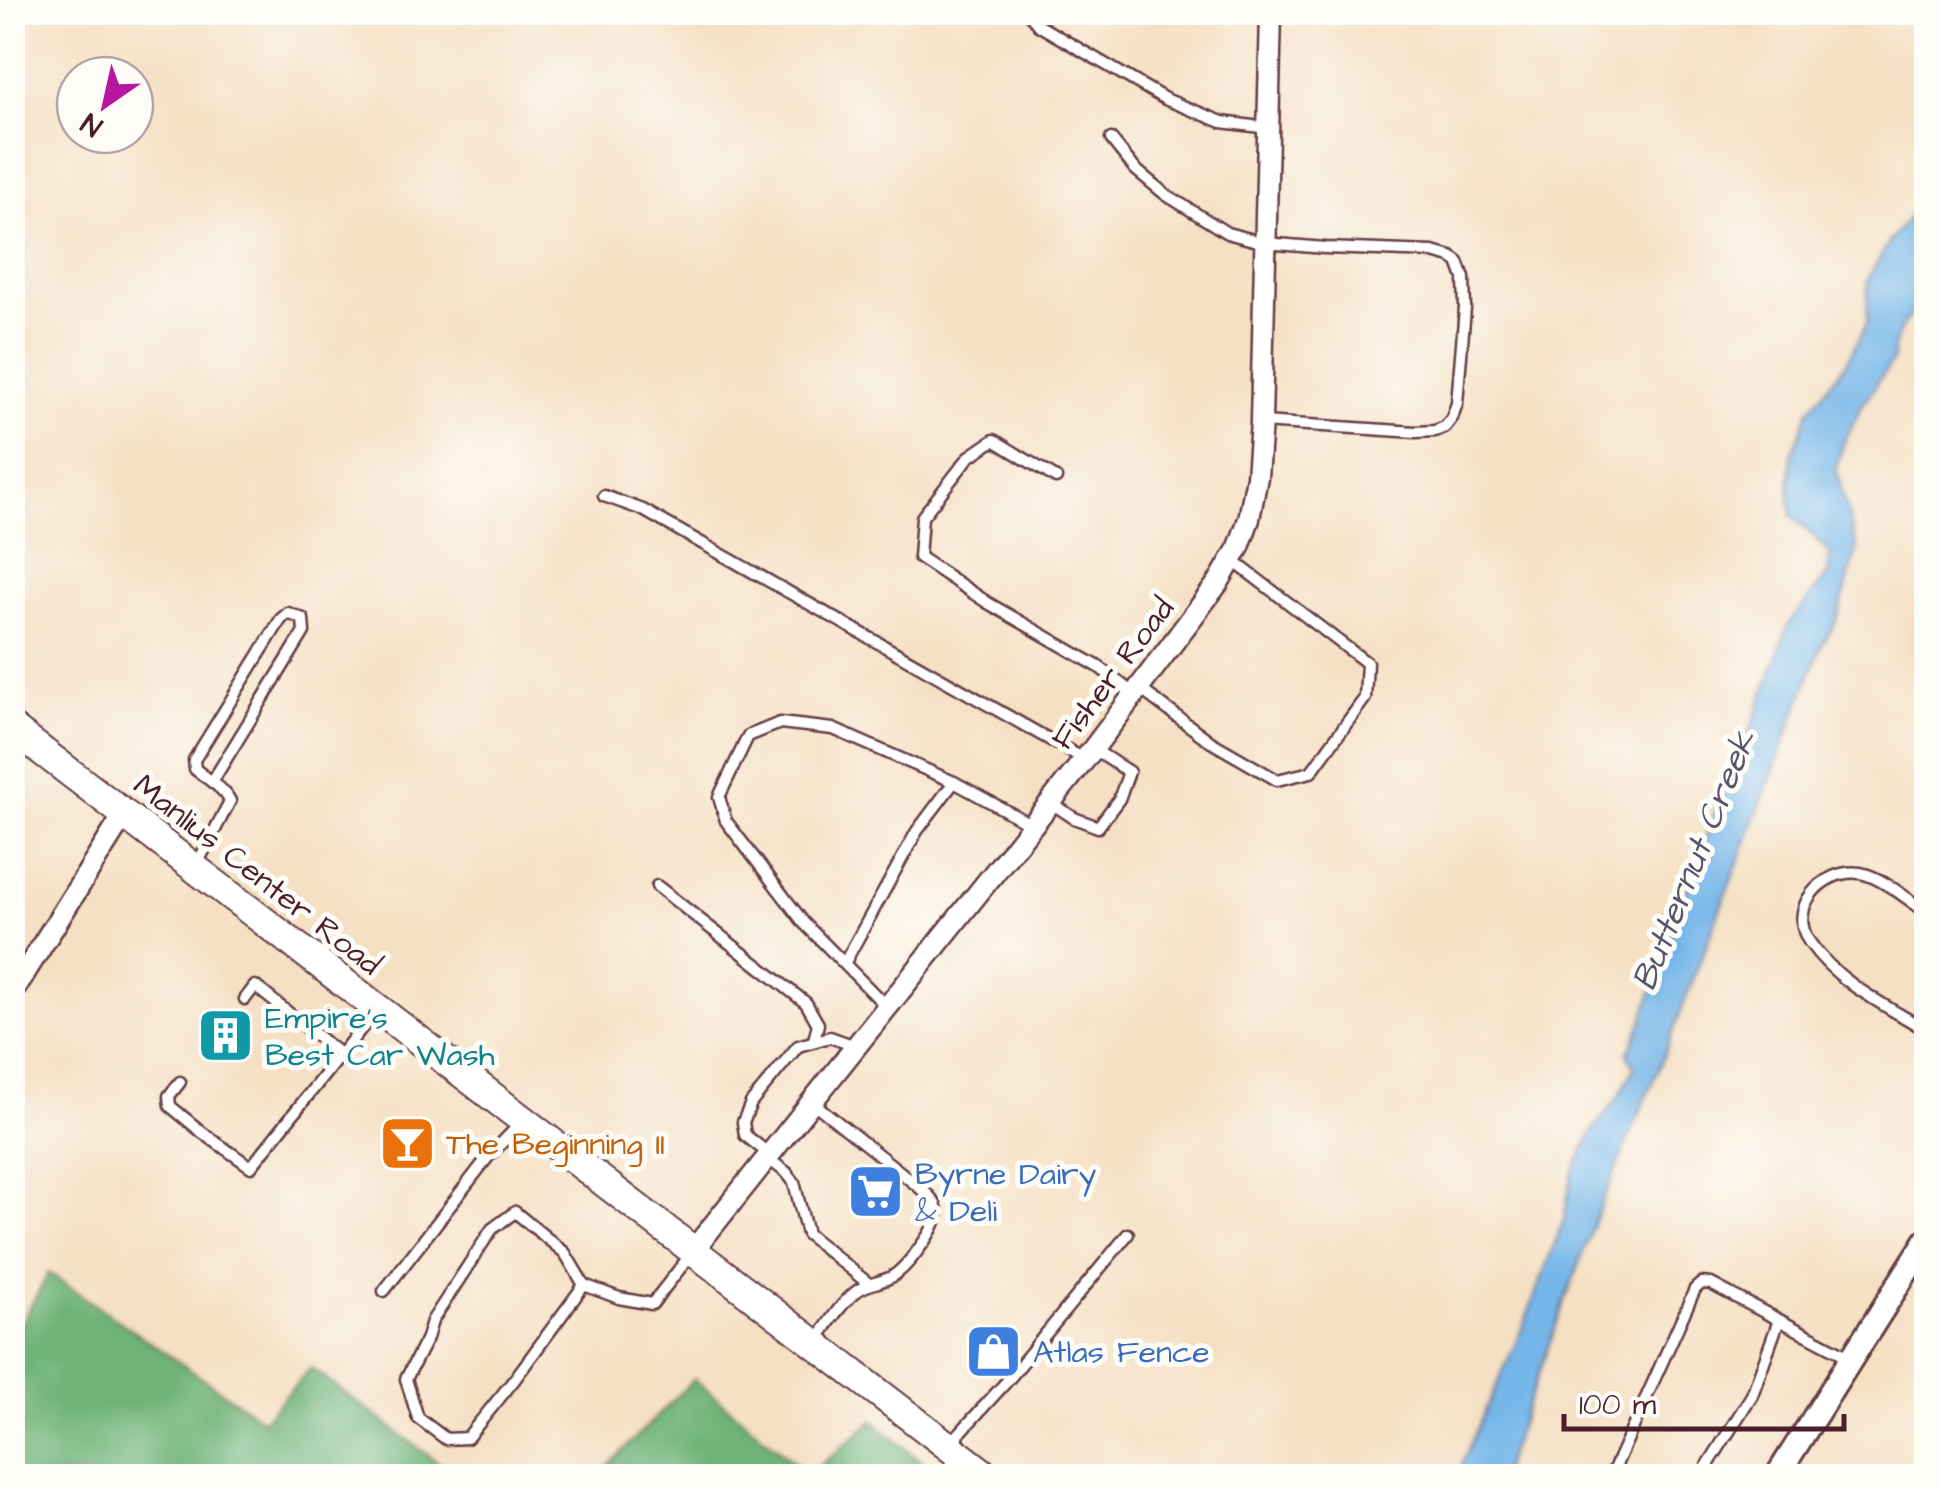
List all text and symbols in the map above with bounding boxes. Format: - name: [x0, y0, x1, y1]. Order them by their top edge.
- north arrow: [55, 55, 155, 155]
- text: N: [73, 103, 110, 146]
- street label: Fisher Road: [1041, 588, 1185, 759]
- water label: Butternut Creek: [1620, 722, 1769, 998]
- street label: Manlius Center Road: [123, 764, 391, 986]
- place label: Empire's Best Car Wash: [265, 996, 495, 1078]
- building icon: Empire's Best Car Wash: [196, 1005, 256, 1065]
- bar icon: The Beginning II: [377, 1113, 437, 1173]
- place label: The Beginning II: [446, 1122, 665, 1167]
- place label: Byrne Dairy & Deli: [915, 1152, 1096, 1234]
- supermarket icon: Byrne Dairy & Deli: [846, 1161, 906, 1221]
- shop icon: Atlas Fence: [964, 1321, 1024, 1381]
- place label: Atlas Fence: [1033, 1330, 1210, 1375]
- scale bar: [1564, 1369, 1844, 1431]
- text: 100 m: [1579, 1384, 1657, 1426]

